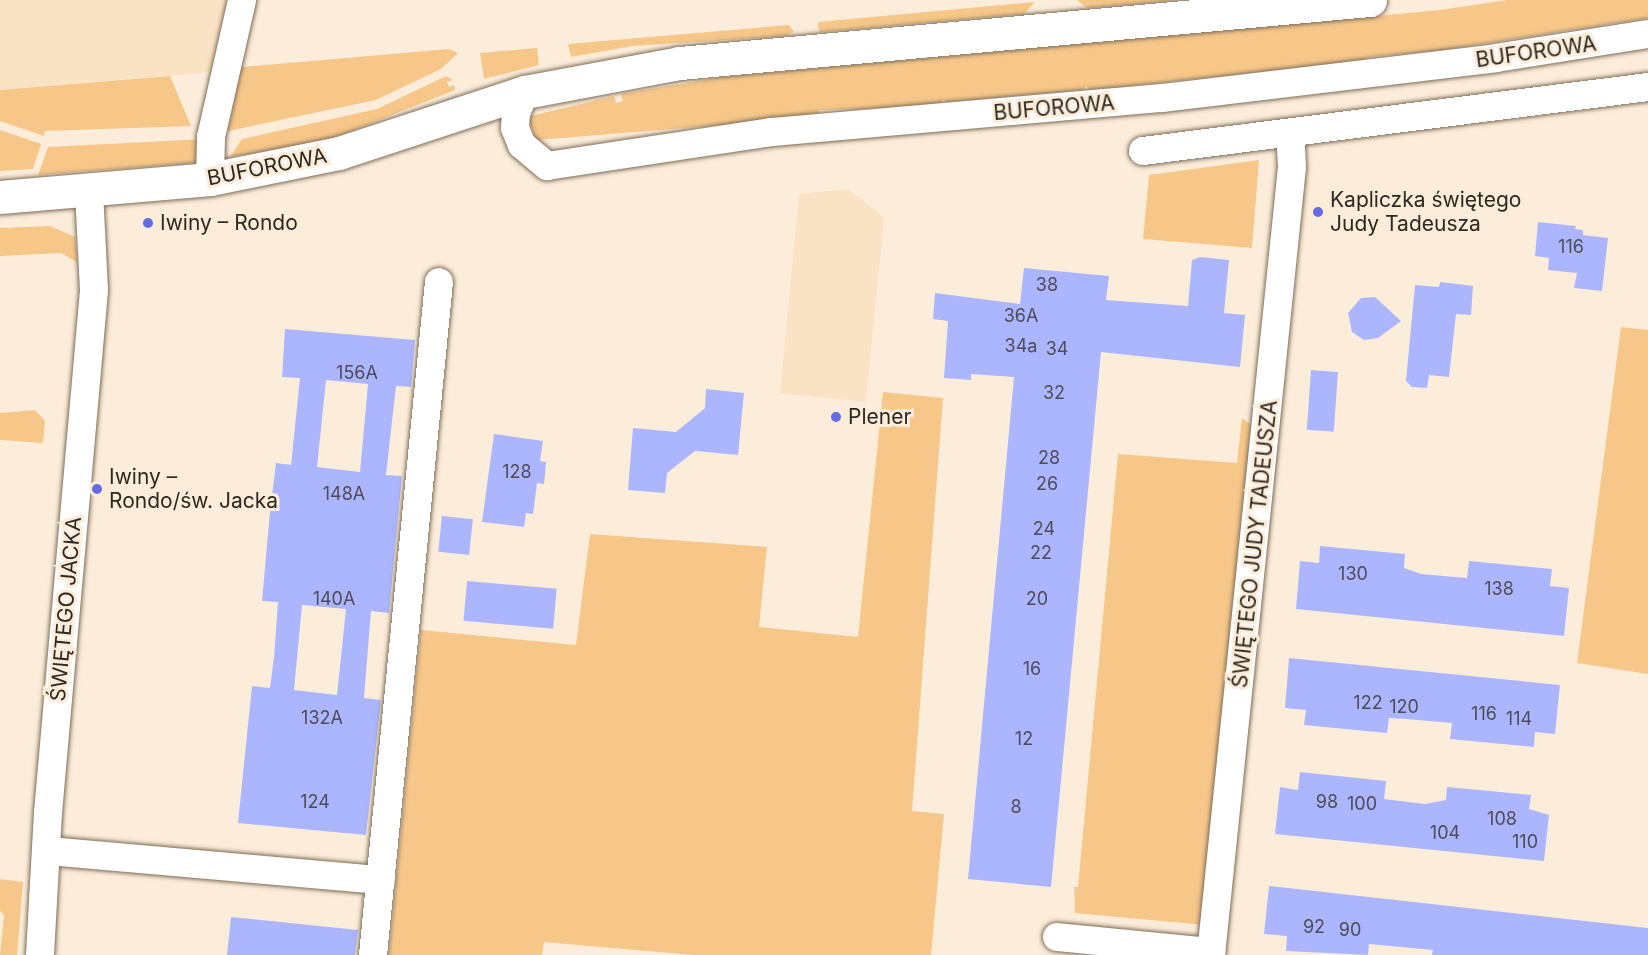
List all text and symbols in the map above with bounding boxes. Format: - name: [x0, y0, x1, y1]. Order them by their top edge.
- street label: BUFOROWA: [1474, 31, 1598, 73]
- street label: BUFOROWA: [992, 90, 1116, 126]
- street label: BUFOROWA: [205, 143, 329, 191]
- place label: Kapliczka świętego Judy Tadeusza: [1330, 187, 1521, 237]
- marker: Kapliczka świętego Judy Tadeusza: [1311, 205, 1325, 219]
- place label: Iwiny – Rondo: [160, 210, 298, 236]
- marker: Iwiny – Rondo: [141, 216, 155, 230]
- house number: 116: [1558, 236, 1584, 258]
- house number: 38: [1036, 274, 1058, 296]
- house number: 36A: [1004, 305, 1038, 327]
- house number: 34a: [1005, 335, 1037, 357]
- house number: 34: [1046, 338, 1068, 360]
- house number: 156A: [336, 362, 378, 384]
- house number: 32: [1043, 382, 1065, 404]
- street label: ŚWIĘTEGO JUDY TADEUSZA: [1227, 399, 1283, 689]
- place label: Plener: [848, 404, 911, 430]
- marker: Plener: [829, 410, 843, 424]
- house number: 28: [1038, 447, 1060, 469]
- house number: 128: [502, 461, 532, 483]
- place label: Iwiny – Rondo/św. Jacka: [109, 464, 278, 514]
- house number: 26: [1036, 473, 1058, 495]
- marker: Iwiny – Rondo/św. Jacka: [90, 482, 104, 496]
- house number: 148A: [323, 483, 365, 505]
- street label: ŚWIĘTEGO JACKA: [45, 515, 87, 703]
- house number: 24: [1033, 518, 1055, 540]
- house number: 22: [1030, 542, 1052, 564]
- house number: 130: [1338, 563, 1368, 585]
- house number: 138: [1484, 578, 1514, 600]
- house number: 140A: [313, 588, 355, 610]
- house number: 20: [1026, 588, 1048, 610]
- house number: 16: [1023, 658, 1041, 680]
- house number: 122: [1353, 692, 1383, 714]
- house number: 120: [1389, 696, 1419, 718]
- house number: 116: [1471, 703, 1497, 725]
- house number: 132A: [301, 707, 343, 729]
- house number: 114: [1506, 708, 1532, 730]
- house number: 12: [1015, 728, 1033, 750]
- house number: 124: [300, 791, 330, 813]
- house number: 98: [1316, 791, 1338, 813]
- house number: 100: [1347, 793, 1377, 815]
- house number: 8: [1010, 796, 1022, 818]
- house number: 108: [1487, 808, 1517, 830]
- house number: 104: [1430, 822, 1460, 844]
- house number: 110: [1512, 831, 1538, 853]
- house number: 92: [1303, 916, 1325, 938]
- house number: 90: [1339, 919, 1361, 941]

